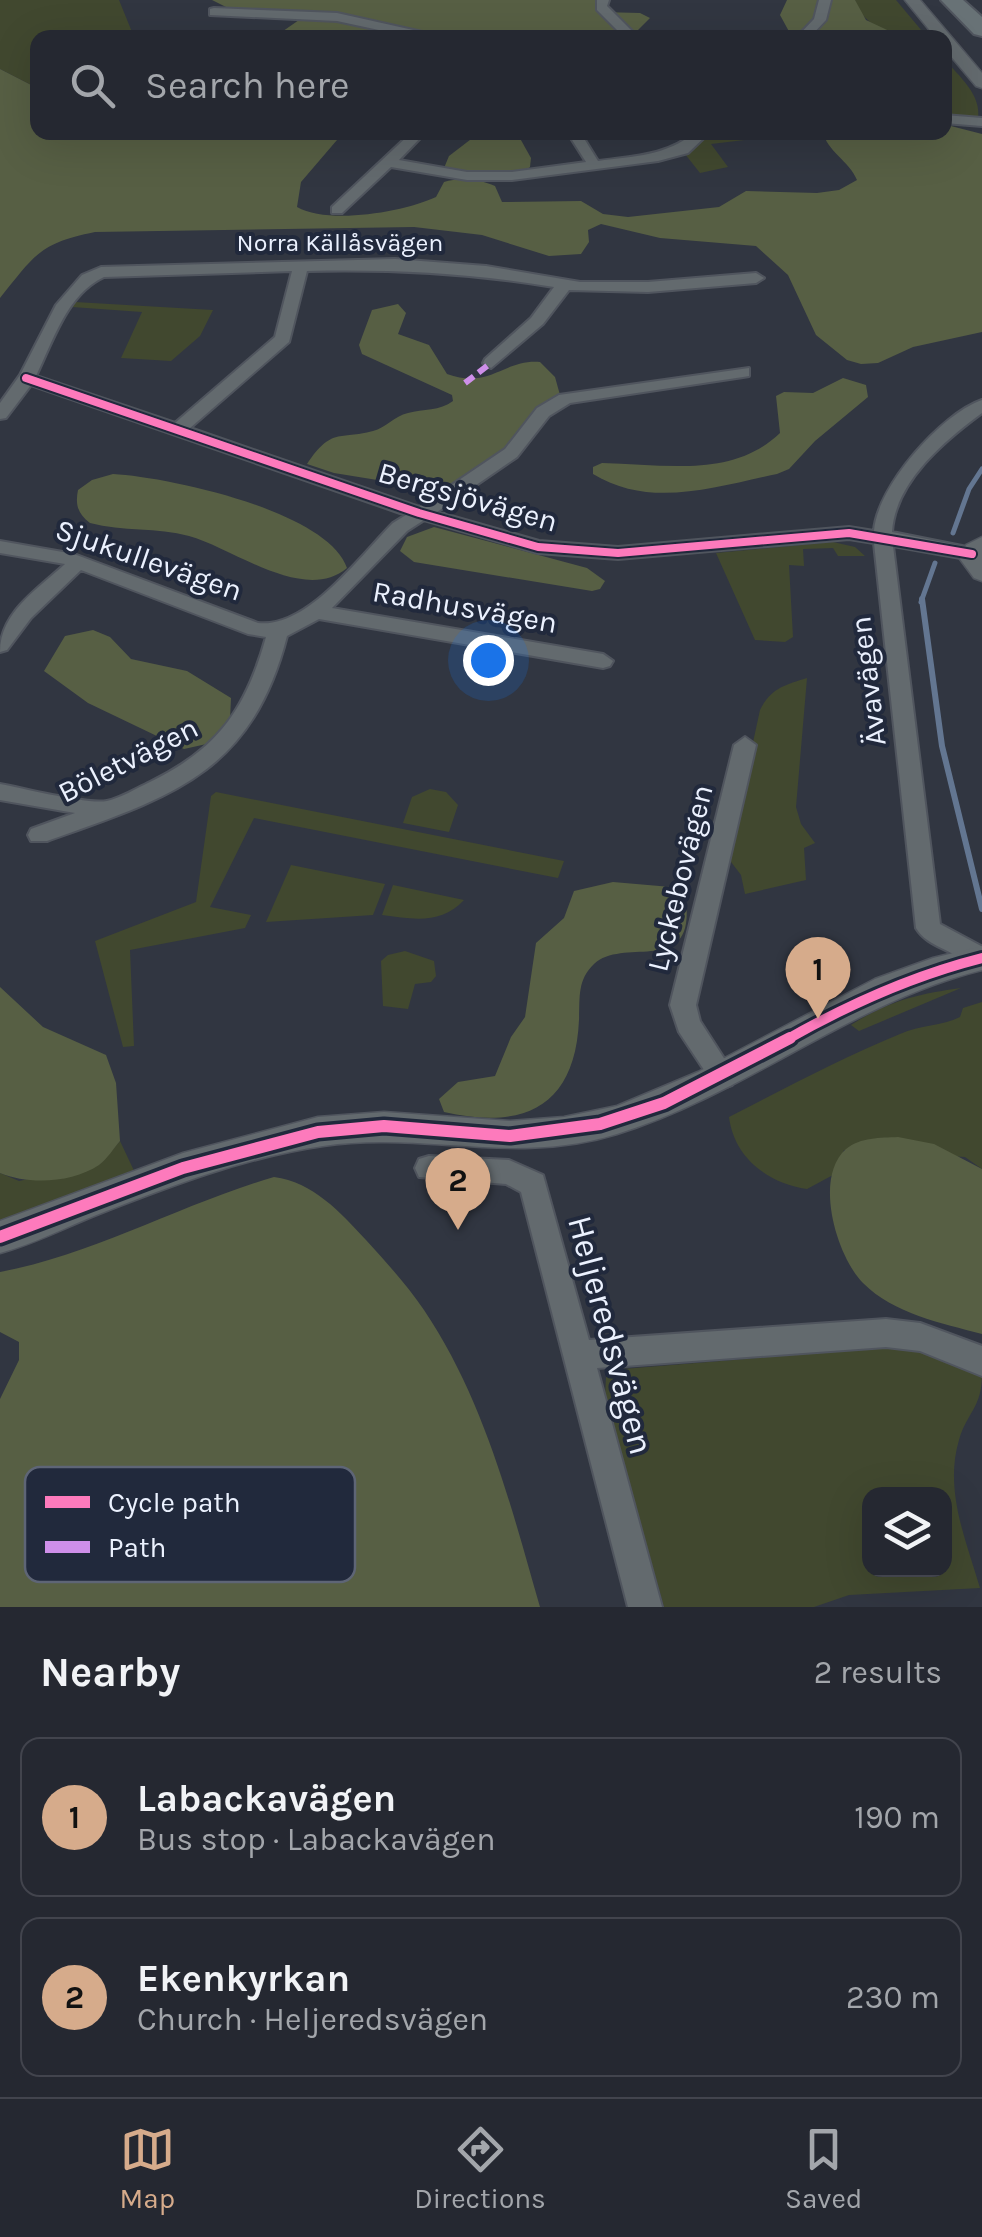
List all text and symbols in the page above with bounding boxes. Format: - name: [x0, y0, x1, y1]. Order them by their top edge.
- search box: [30, 30, 952, 140]
- icon: search: [65, 58, 120, 113]
- text: Search here: [145, 63, 349, 108]
- street label: Norra Källåsvägen: [237, 228, 443, 257]
- street label: Bergsjövägen: [374, 454, 562, 540]
- street label: Sjukullevägen: [51, 511, 247, 609]
- street label: Radhusvägen: [370, 573, 560, 641]
- street label: Ävavägen: [842, 614, 894, 748]
- your location: [463, 635, 514, 686]
- street label: Böletvägen: [52, 709, 204, 811]
- street label: Lyckebovägen: [639, 781, 721, 975]
- pin: 1: [786, 936, 850, 1019]
- pin: 2: [426, 1148, 490, 1230]
- street label: Heljeredsvägen: [559, 1211, 662, 1459]
- legend: [25, 1467, 355, 1582]
- text: Cycle path: [108, 1486, 241, 1519]
- map controls: [862, 1487, 952, 1577]
- button: layers: [862, 1487, 952, 1577]
- text: Path: [108, 1531, 166, 1564]
- text: Nearby: [40, 1647, 180, 1697]
- text: 2 results: [814, 1654, 942, 1691]
- text: Labackavägen: [137, 1776, 396, 1821]
- text: 1: [69, 1799, 80, 1836]
- text: 190 m: [854, 1799, 940, 1836]
- text: Bus stop · Labackavägen: [137, 1821, 495, 1858]
- text: Ekenkyrkan: [137, 1956, 350, 2001]
- text: 2: [65, 1979, 84, 2016]
- text: 230 m: [846, 1979, 940, 2016]
- text: Church · Heljeredsvägen: [137, 2001, 488, 2038]
- tab: Map: [120, 2122, 175, 2215]
- tab: Directions: [414, 2122, 546, 2215]
- tab: Saved: [785, 2122, 862, 2215]

